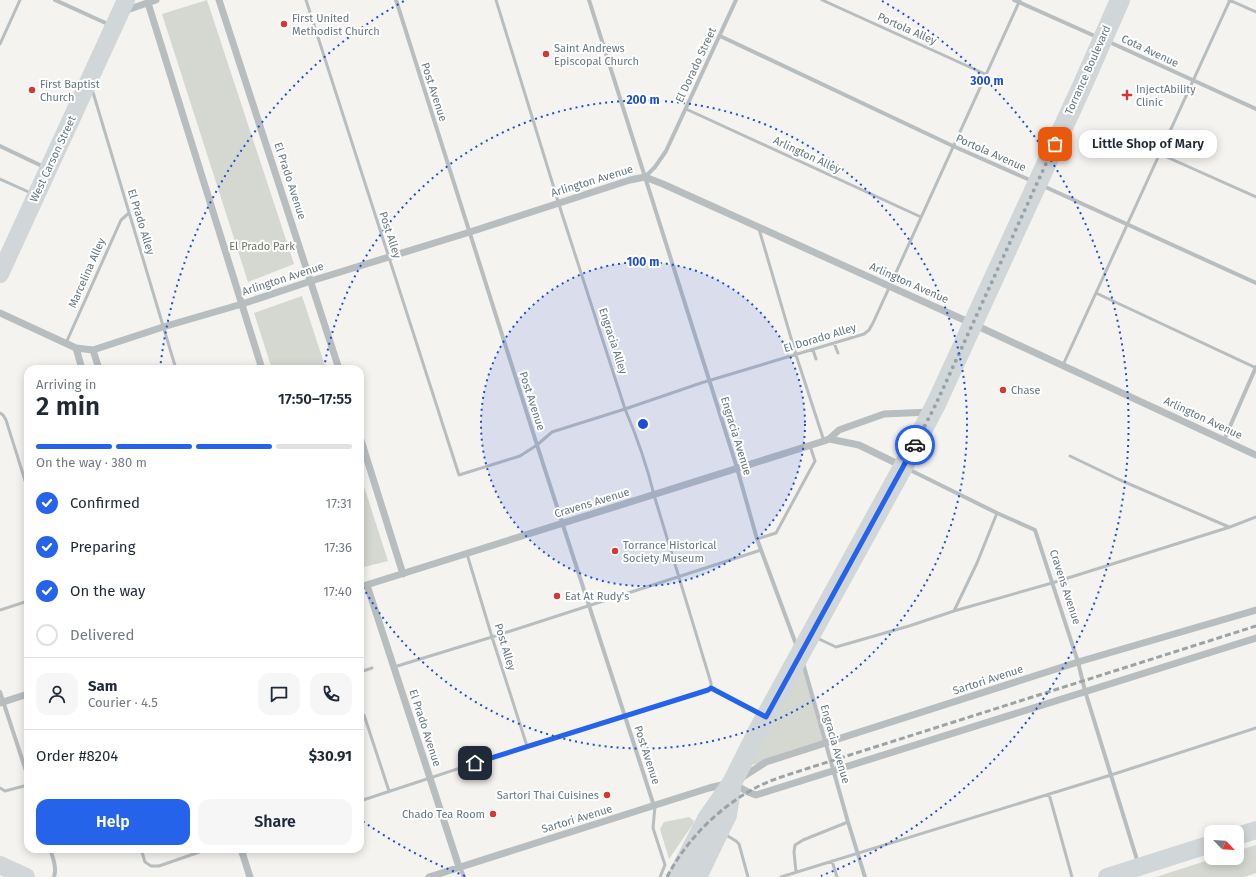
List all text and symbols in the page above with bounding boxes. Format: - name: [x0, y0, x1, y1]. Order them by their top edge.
- street label: Portola Alley: [876, 10, 939, 48]
- place label: First United Methodist Church: [292, 12, 380, 38]
- marker: First United Methodist Church: [279, 19, 289, 29]
- street label: Torrance Boulevard: [1062, 23, 1114, 117]
- street label: El Dorado Street: [673, 25, 719, 104]
- street label: Cota Avenue: [1119, 32, 1181, 70]
- place label: Saint Andrews Episcopal Church: [554, 42, 639, 68]
- marker: Saint Andrews Episcopal Church: [541, 49, 551, 59]
- street label: Post Avenue: [418, 61, 450, 123]
- text: 300 m: [969, 74, 1004, 88]
- place label: First Baptist Church: [40, 78, 100, 104]
- place label: InjectAbility Clinic: [1136, 83, 1196, 109]
- marker: First Baptist Church: [27, 85, 37, 95]
- marker: InjectAbility Clinic: [1121, 89, 1133, 101]
- text: 200 m: [626, 93, 660, 107]
- street label: West Carson Street: [27, 114, 79, 204]
- pin: [1038, 127, 1072, 161]
- callout: Little Shop of Mary: [1079, 130, 1217, 158]
- street label: Portola Avenue: [954, 132, 1028, 174]
- icon: bag: [1044, 133, 1066, 155]
- street label: Arlington Alley: [771, 134, 843, 176]
- text: Little Shop of Mary: [1092, 136, 1204, 151]
- street label: El Prado Avenue: [271, 141, 309, 221]
- street label: Arlington Avenue: [549, 162, 635, 200]
- street label: El Prado Alley: [125, 188, 157, 257]
- street label: Post Alley: [376, 210, 404, 261]
- street label: Marcelina Alley: [66, 235, 108, 310]
- park label: El Prado Park: [229, 240, 295, 253]
- text: 100 m: [627, 255, 659, 269]
- street label: Arlington Avenue: [241, 260, 325, 298]
- street label: Arlington Avenue: [867, 260, 951, 306]
- street label: Engracia Alley: [596, 306, 630, 376]
- street label: El Dorado Alley: [782, 321, 858, 355]
- street label: Post Avenue: [516, 370, 548, 432]
- text: Arriving in: [36, 377, 96, 392]
- place label: Chase: [1011, 384, 1041, 397]
- marker: Chase: [998, 385, 1008, 395]
- text: 17:50–17:55: [278, 390, 352, 408]
- text: 2 min: [36, 391, 100, 422]
- street label: Arlington Avenue: [1162, 394, 1244, 442]
- street label: Engracia Avenue: [718, 395, 754, 477]
- centre of rings: [636, 417, 650, 431]
- courier: [895, 425, 935, 465]
- icon: car: [904, 434, 926, 456]
- text: On the way · 380 m: [36, 455, 147, 470]
- street label: Cravens Avenue: [553, 485, 631, 521]
- icon: check: [36, 492, 58, 514]
- text: Confirmed: [70, 494, 140, 512]
- text: 17:31: [326, 496, 352, 511]
- icon: check: [36, 536, 58, 558]
- text: Preparing: [70, 538, 135, 556]
- place label: Torrance Historical Society Museum: [623, 539, 717, 565]
- text: 17:36: [324, 540, 352, 555]
- marker: Torrance Historical Society Museum: [610, 546, 620, 556]
- street label: Cravens Avenue: [1047, 548, 1083, 626]
- icon: check: [36, 580, 58, 602]
- text: On the way: [70, 582, 145, 600]
- text: 17:40: [323, 584, 352, 599]
- place label: Eat At Rudy's: [565, 590, 629, 603]
- marker: Eat At Rudy's: [552, 591, 562, 601]
- street label: Post Alley: [492, 622, 518, 673]
- text: Delivered: [70, 626, 134, 644]
- street label: Sartori Avenue: [951, 663, 1025, 697]
- button: person: [36, 673, 78, 715]
- button: chat: [258, 673, 300, 715]
- button: phone: [310, 673, 352, 715]
- text: Sam: [88, 677, 117, 695]
- street label: El Prado Avenue: [406, 688, 444, 768]
- text: Courier · 4.5: [88, 695, 158, 710]
- street label: Engracia Avenue: [818, 703, 852, 785]
- street label: Post Avenue: [631, 724, 663, 786]
- pin: [458, 746, 492, 780]
- text: Order #8204: [36, 747, 118, 765]
- text: $30.91: [309, 747, 352, 765]
- icon: home: [464, 752, 486, 774]
- place label: Sartori Thai Cuisines: [497, 789, 599, 802]
- marker: Sartori Thai Cuisines: [602, 790, 612, 800]
- button: Help: [36, 799, 190, 845]
- button: Share: [198, 799, 352, 845]
- street label: Sartori Avenue: [540, 802, 614, 836]
- place label: Chado Tea Room: [402, 808, 485, 821]
- marker: Chado Tea Room: [488, 809, 498, 819]
- north arrow: [1204, 825, 1244, 865]
- map controls: [1204, 825, 1244, 865]

